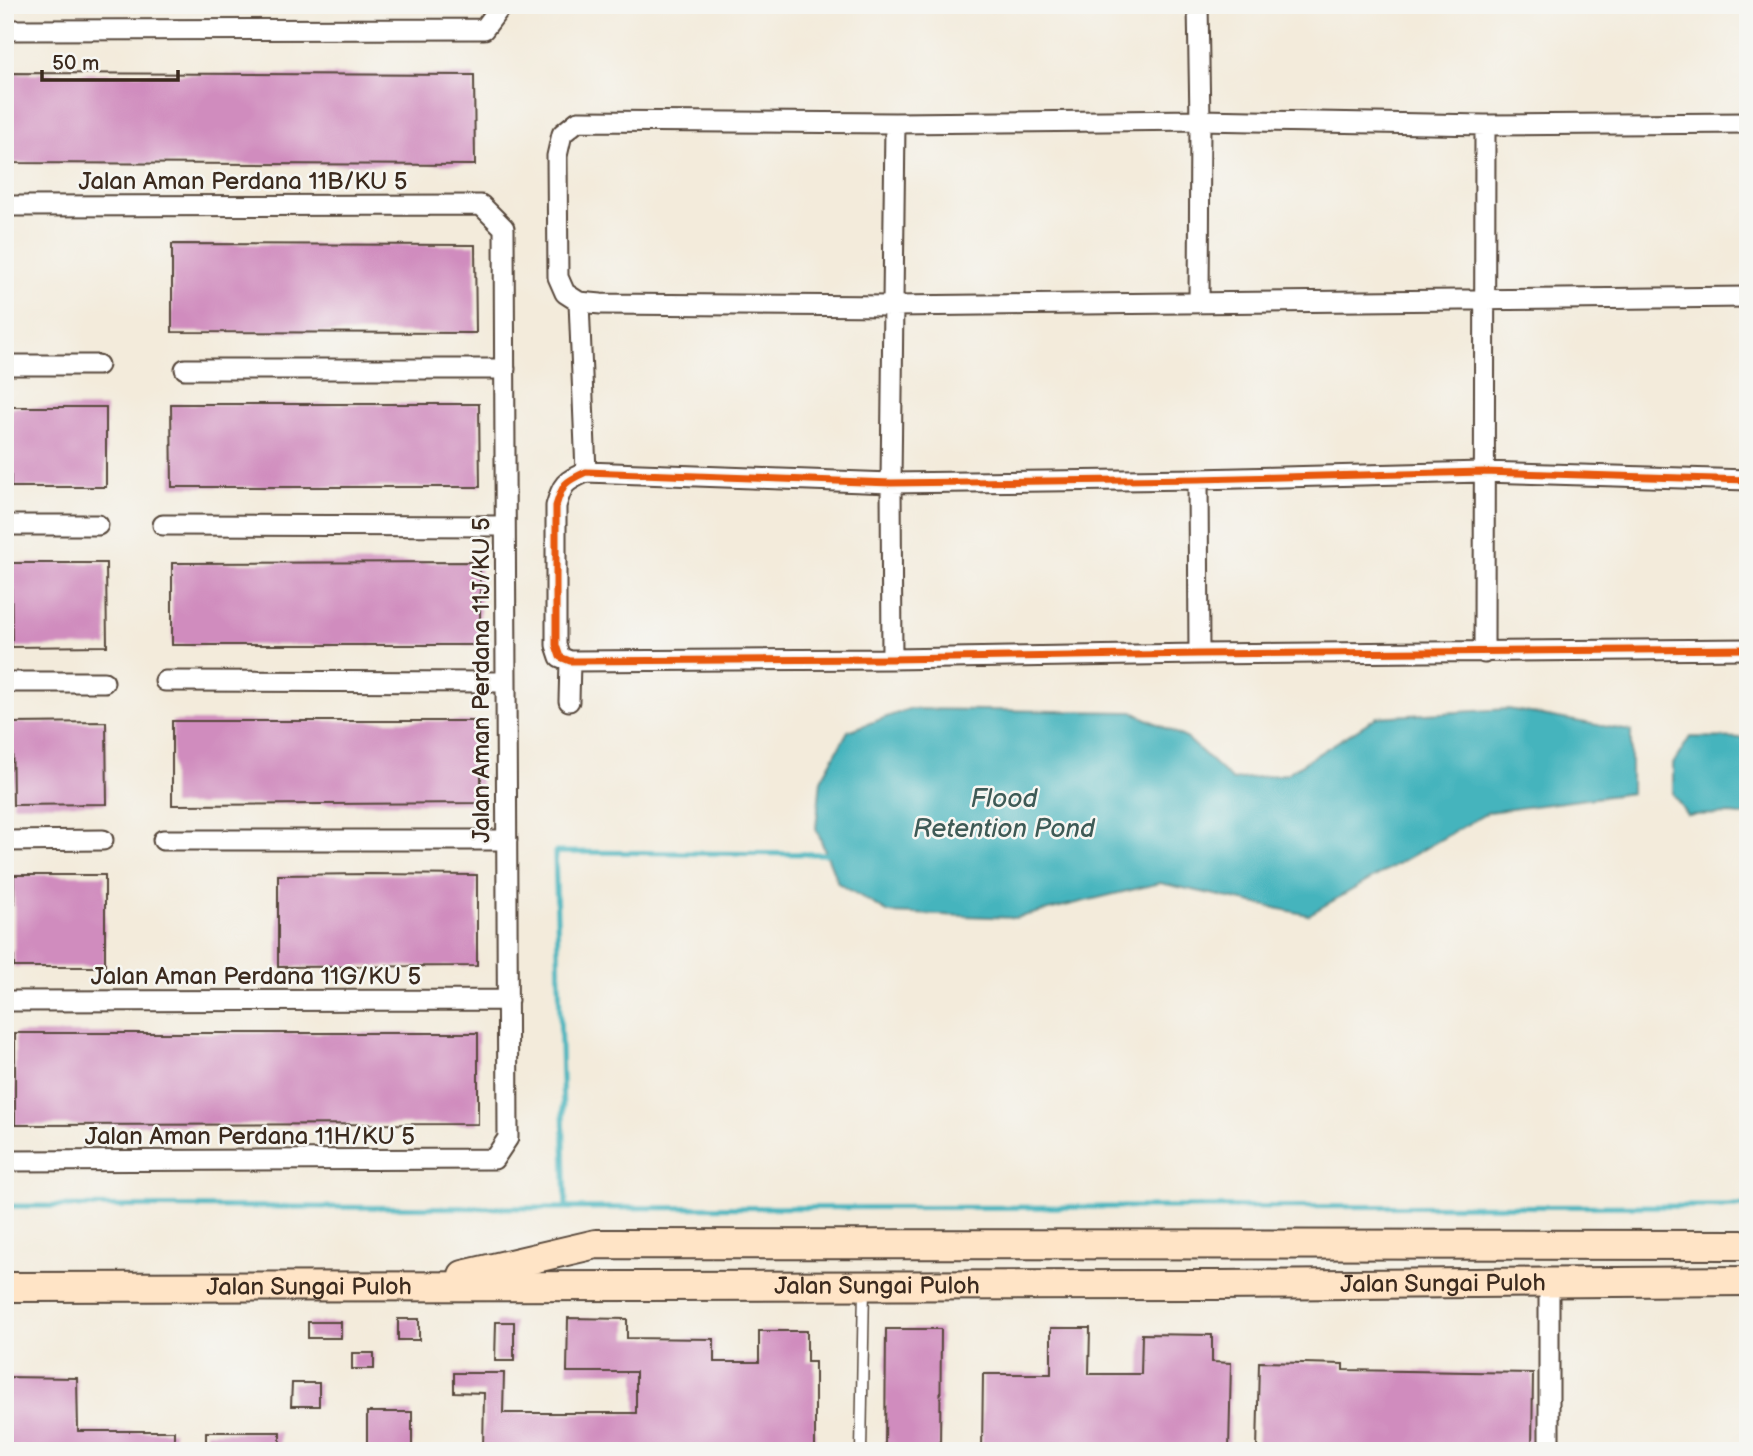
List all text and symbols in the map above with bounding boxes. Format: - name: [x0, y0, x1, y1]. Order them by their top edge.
- scale bar: [42, 38, 178, 82]
- text: 50 m: [52, 51, 99, 76]
- street label: Jalan Aman Perdana 11B/KU 5: [78, 167, 408, 196]
- street label: Jalan Aman Perdana 11J/KU 5: [467, 517, 496, 843]
- water label: Flood Retention Pond: [913, 784, 1096, 845]
- street label: Jalan Aman Perdana 11G/KU 5: [91, 962, 421, 991]
- street label: Jalan Aman Perdana 11H/KU 5: [85, 1122, 415, 1151]
- street label: Jalan Sungai Puloh: [1340, 1268, 1546, 1299]
- street label: Jalan Sungai Puloh: [774, 1271, 980, 1300]
- street label: Jalan Sungai Puloh: [206, 1272, 412, 1301]

